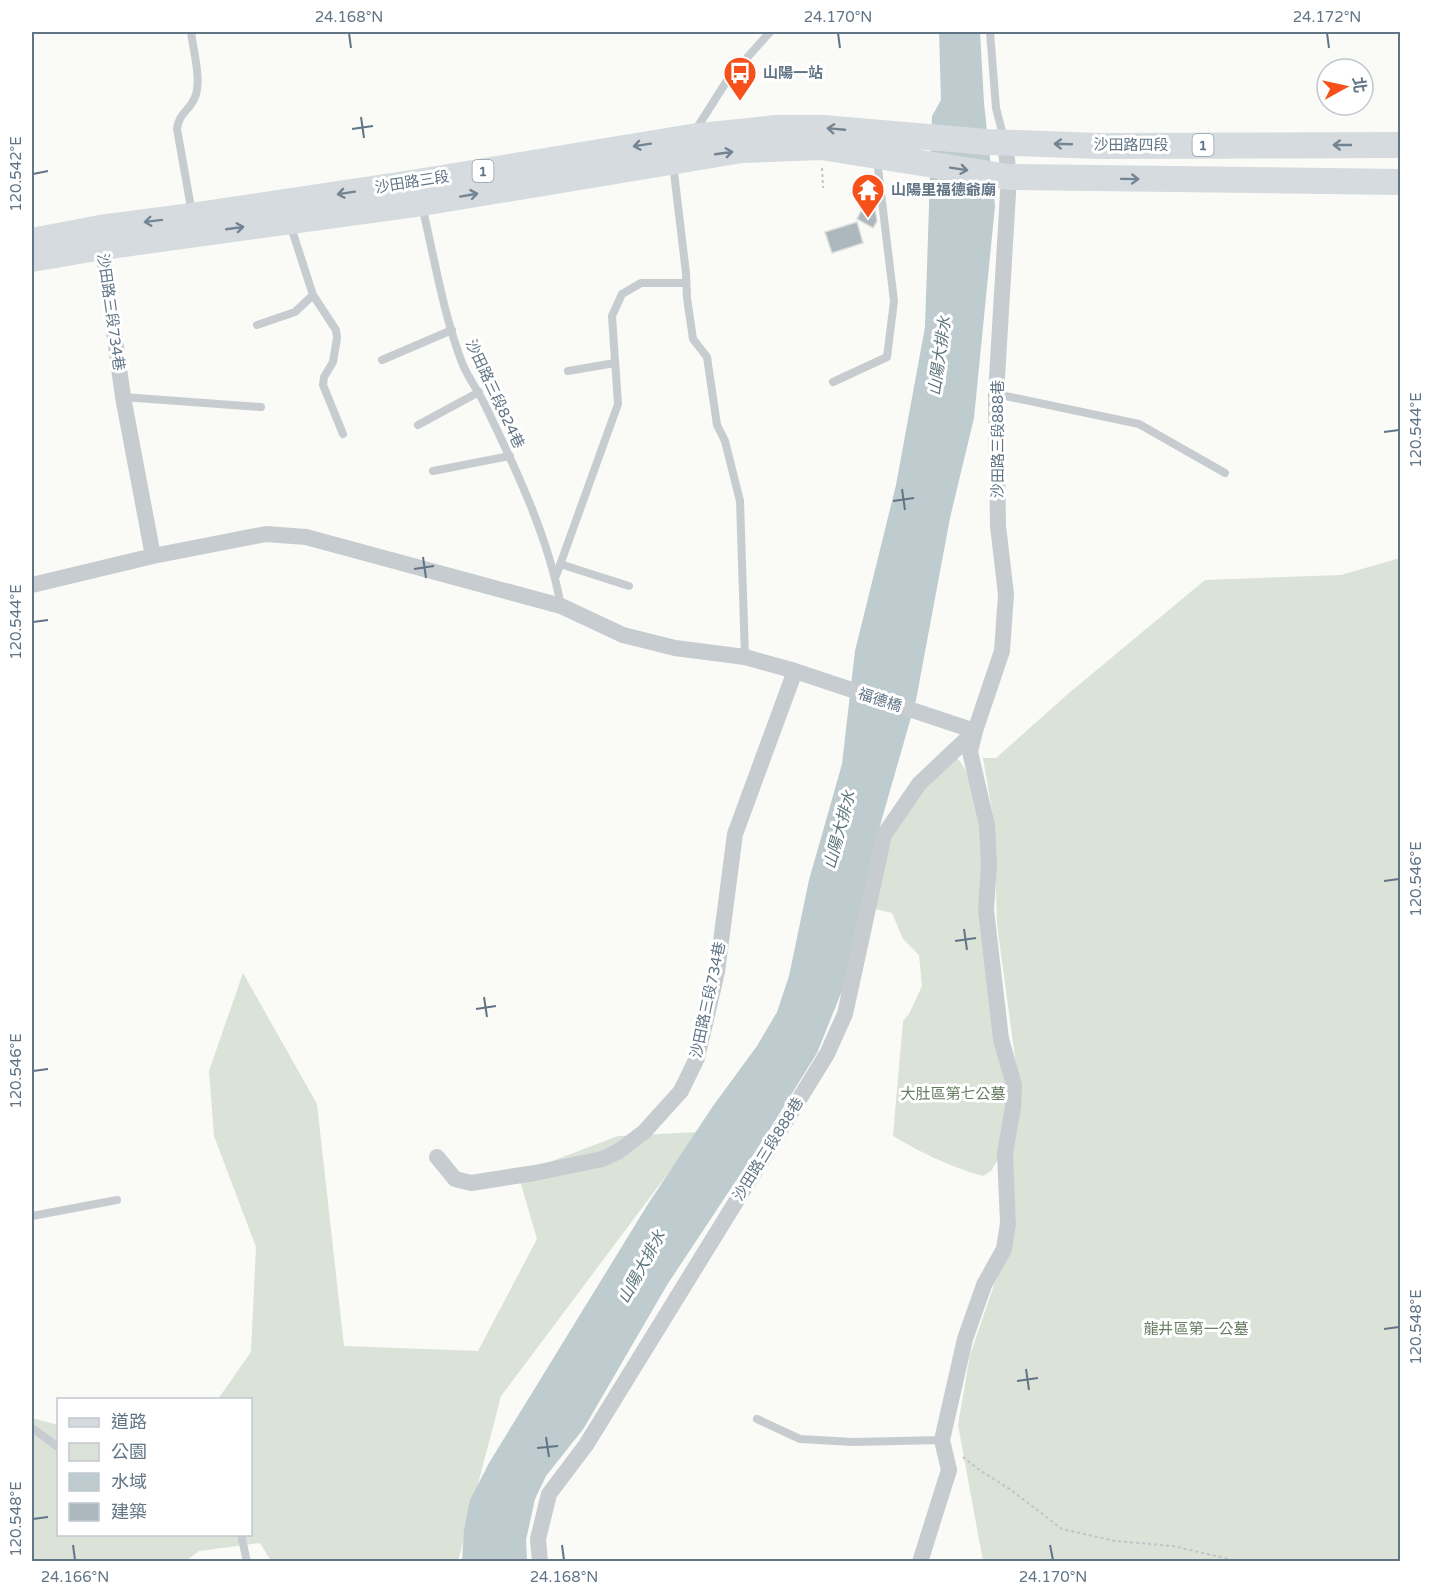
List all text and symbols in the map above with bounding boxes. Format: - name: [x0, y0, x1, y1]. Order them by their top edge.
- text: 24.168°N: [315, 8, 383, 26]
- text: 24.170°N: [804, 8, 872, 26]
- text: 24.172°N: [1293, 8, 1361, 26]
- bus stop icon: 山陽一站: [722, 55, 758, 102]
- north arrow: [1315, 57, 1375, 117]
- place label: 山陽一站: [763, 64, 823, 82]
- text: 北: [1348, 76, 1370, 94]
- one-way arrow: [827, 124, 847, 135]
- road number: 1: [1192, 134, 1214, 156]
- text: 120.542°E: [7, 136, 25, 212]
- street label: 沙田路四段: [1093, 136, 1169, 154]
- one-way arrow: [1054, 139, 1074, 150]
- one-way arrow: [1333, 139, 1353, 151]
- one-way arrow: [633, 140, 653, 151]
- one-way arrow: [714, 148, 733, 159]
- road number: 1: [472, 160, 494, 182]
- one-way arrow: [949, 164, 968, 175]
- street label: 沙田路三段: [374, 167, 450, 197]
- temple icon: 山陽里福德爺廟: [850, 172, 886, 219]
- one-way arrow: [1120, 173, 1140, 185]
- place label: 山陽里福德爺廟: [891, 181, 996, 199]
- one-way arrow: [337, 187, 356, 198]
- one-way arrow: [459, 190, 479, 201]
- one-way arrow: [144, 216, 164, 227]
- one-way arrow: [224, 223, 244, 234]
- street label: 沙田路三段734巷: [94, 252, 128, 372]
- water label: 山陽大排水: [925, 314, 956, 397]
- street label: 沙田路三段824巷: [462, 337, 528, 451]
- street label: 沙田路三段888巷: [989, 380, 1007, 498]
- text: 120.544°E: [1407, 392, 1425, 468]
- text: 120.544°E: [7, 584, 25, 660]
- street label: 福德橋: [856, 684, 904, 716]
- water label: 山陽大排水: [820, 788, 860, 871]
- text: 120.546°E: [1407, 841, 1425, 917]
- street label: 沙田路三段734巷: [687, 940, 729, 1060]
- text: 120.546°E: [7, 1033, 25, 1109]
- park label: 大肚區第七公墓: [900, 1085, 1006, 1103]
- street label: 沙田路三段888巷: [729, 1094, 807, 1204]
- water label: 山陽大排水: [614, 1226, 671, 1307]
- text: 120.548°E: [1407, 1289, 1425, 1365]
- park label: 龍井區第一公墓: [1143, 1320, 1249, 1338]
- legend: [57, 1398, 252, 1536]
- text: 道路: [111, 1411, 147, 1433]
- text: 公園: [111, 1441, 147, 1463]
- text: 水域: [111, 1471, 147, 1493]
- text: 120.548°E: [7, 1481, 25, 1557]
- text: 建築: [111, 1501, 147, 1523]
- text: 24.166°N: [41, 1568, 109, 1586]
- text: 24.168°N: [530, 1568, 598, 1586]
- text: 24.170°N: [1019, 1568, 1087, 1586]

